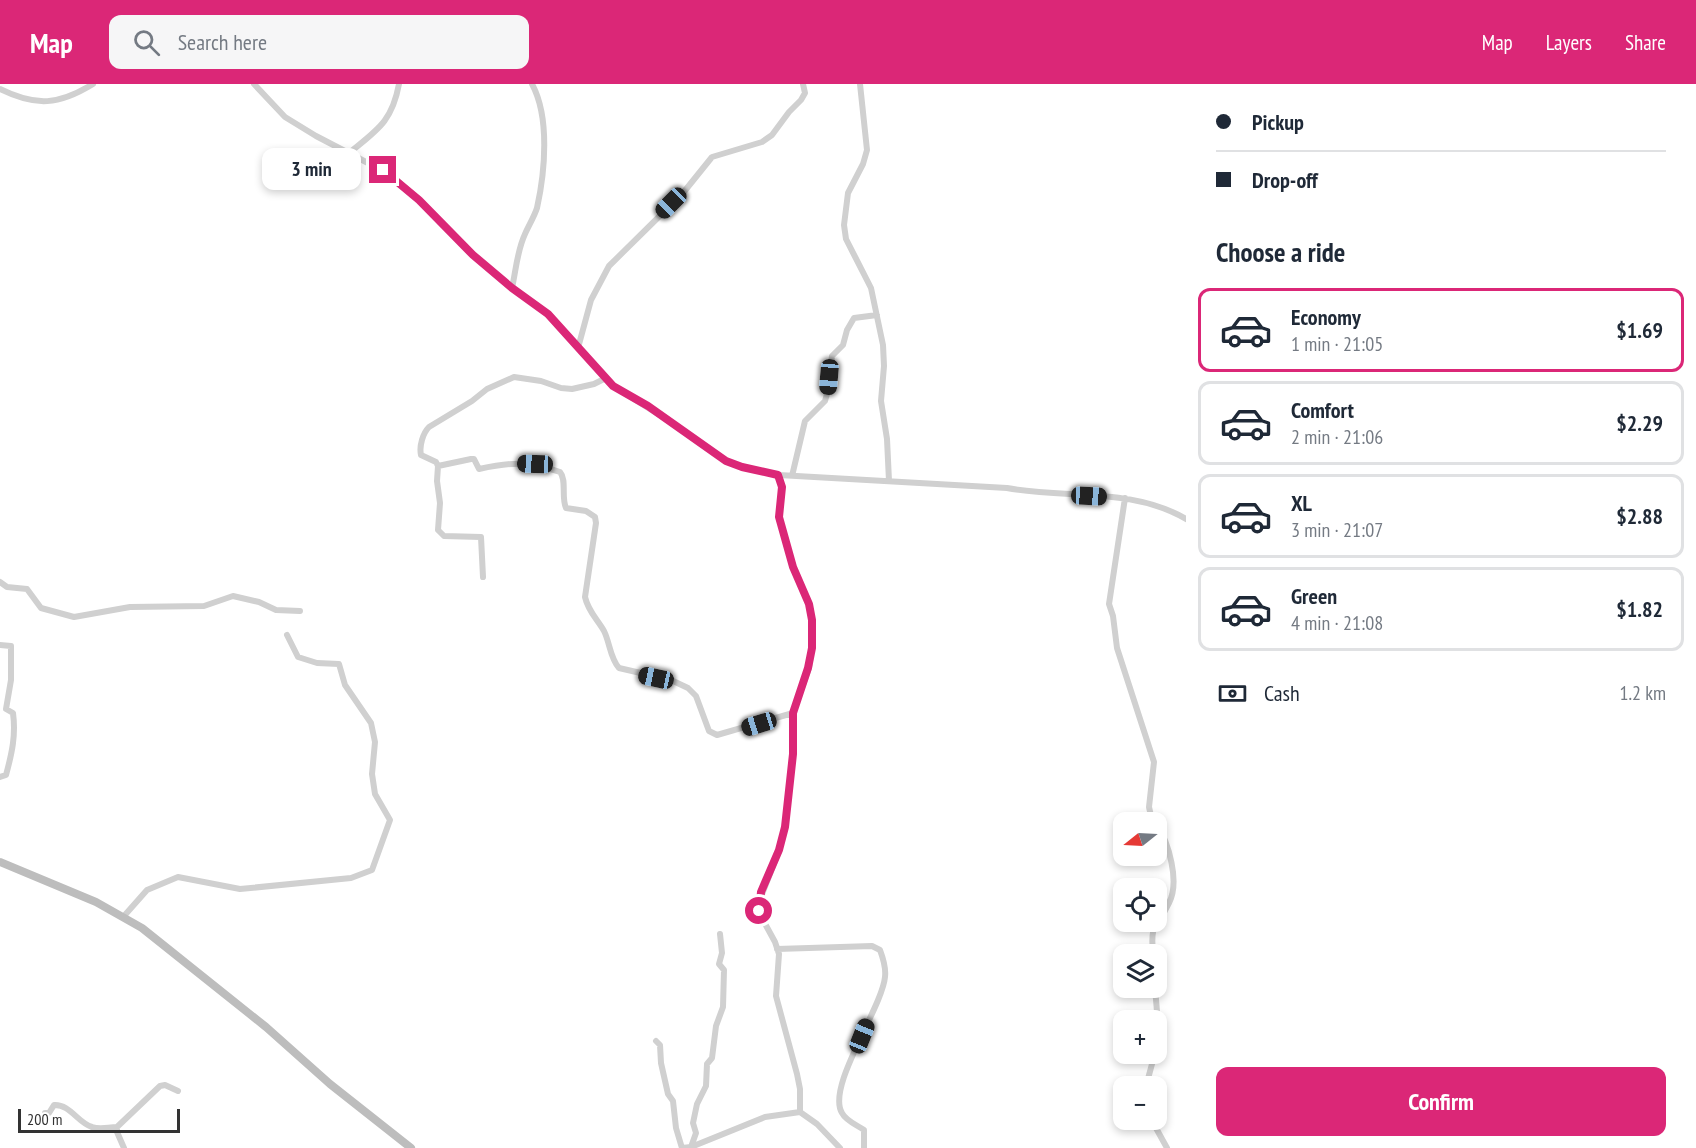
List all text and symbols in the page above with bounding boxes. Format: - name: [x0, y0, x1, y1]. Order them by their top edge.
- search box: [109, 15, 529, 69]
- text: Map: [30, 24, 73, 61]
- icon: search: [130, 26, 163, 59]
- text: Search here: [178, 28, 267, 56]
- text: Map: [1482, 29, 1513, 56]
- text: Layers: [1546, 29, 1592, 56]
- text: Share: [1625, 29, 1666, 56]
- text: Pickup: [1252, 108, 1304, 136]
- callout: 3 min: [263, 149, 362, 191]
- text: 3 min: [291, 156, 332, 182]
- route end: [369, 156, 396, 183]
- text: Drop-off: [1252, 166, 1318, 194]
- car: [652, 184, 690, 222]
- text: Choose a ride: [1216, 235, 1345, 269]
- icon: car: [1219, 303, 1273, 357]
- text: Economy: [1291, 303, 1361, 331]
- text: $1.69: [1616, 316, 1663, 344]
- text: 1 min · 21:05: [1291, 331, 1383, 357]
- car: [818, 358, 840, 396]
- icon: car: [1219, 396, 1273, 450]
- text: Comfort: [1291, 396, 1354, 424]
- text: $2.29: [1616, 409, 1663, 437]
- text: 2 min · 21:06: [1291, 424, 1383, 450]
- car: [517, 454, 553, 474]
- car: [1071, 486, 1107, 506]
- icon: car: [1219, 489, 1273, 543]
- text: XL: [1291, 489, 1312, 517]
- text: $2.88: [1616, 502, 1663, 530]
- text: 3 min · 21:07: [1291, 517, 1383, 543]
- icon: car: [1219, 582, 1273, 636]
- text: Green: [1291, 582, 1337, 610]
- text: $1.82: [1616, 595, 1663, 623]
- text: 4 min · 21:08: [1291, 610, 1383, 636]
- car: [637, 665, 675, 691]
- icon: cash: [1216, 677, 1249, 710]
- text: Cash: [1264, 679, 1300, 707]
- text: 1.2 km: [1619, 680, 1666, 706]
- car: [739, 710, 779, 738]
- north arrow: [1113, 812, 1167, 866]
- map controls: [1113, 812, 1167, 1130]
- button: locate: [1113, 878, 1167, 932]
- route start: [745, 897, 772, 924]
- button: layers: [1113, 944, 1167, 998]
- button: +: [1113, 1010, 1167, 1064]
- car: [847, 1016, 877, 1056]
- button: Confirm: [1216, 1067, 1666, 1136]
- button: −: [1113, 1076, 1167, 1130]
- scale bar: [18, 1106, 180, 1134]
- text: 200 m: [27, 1109, 62, 1129]

